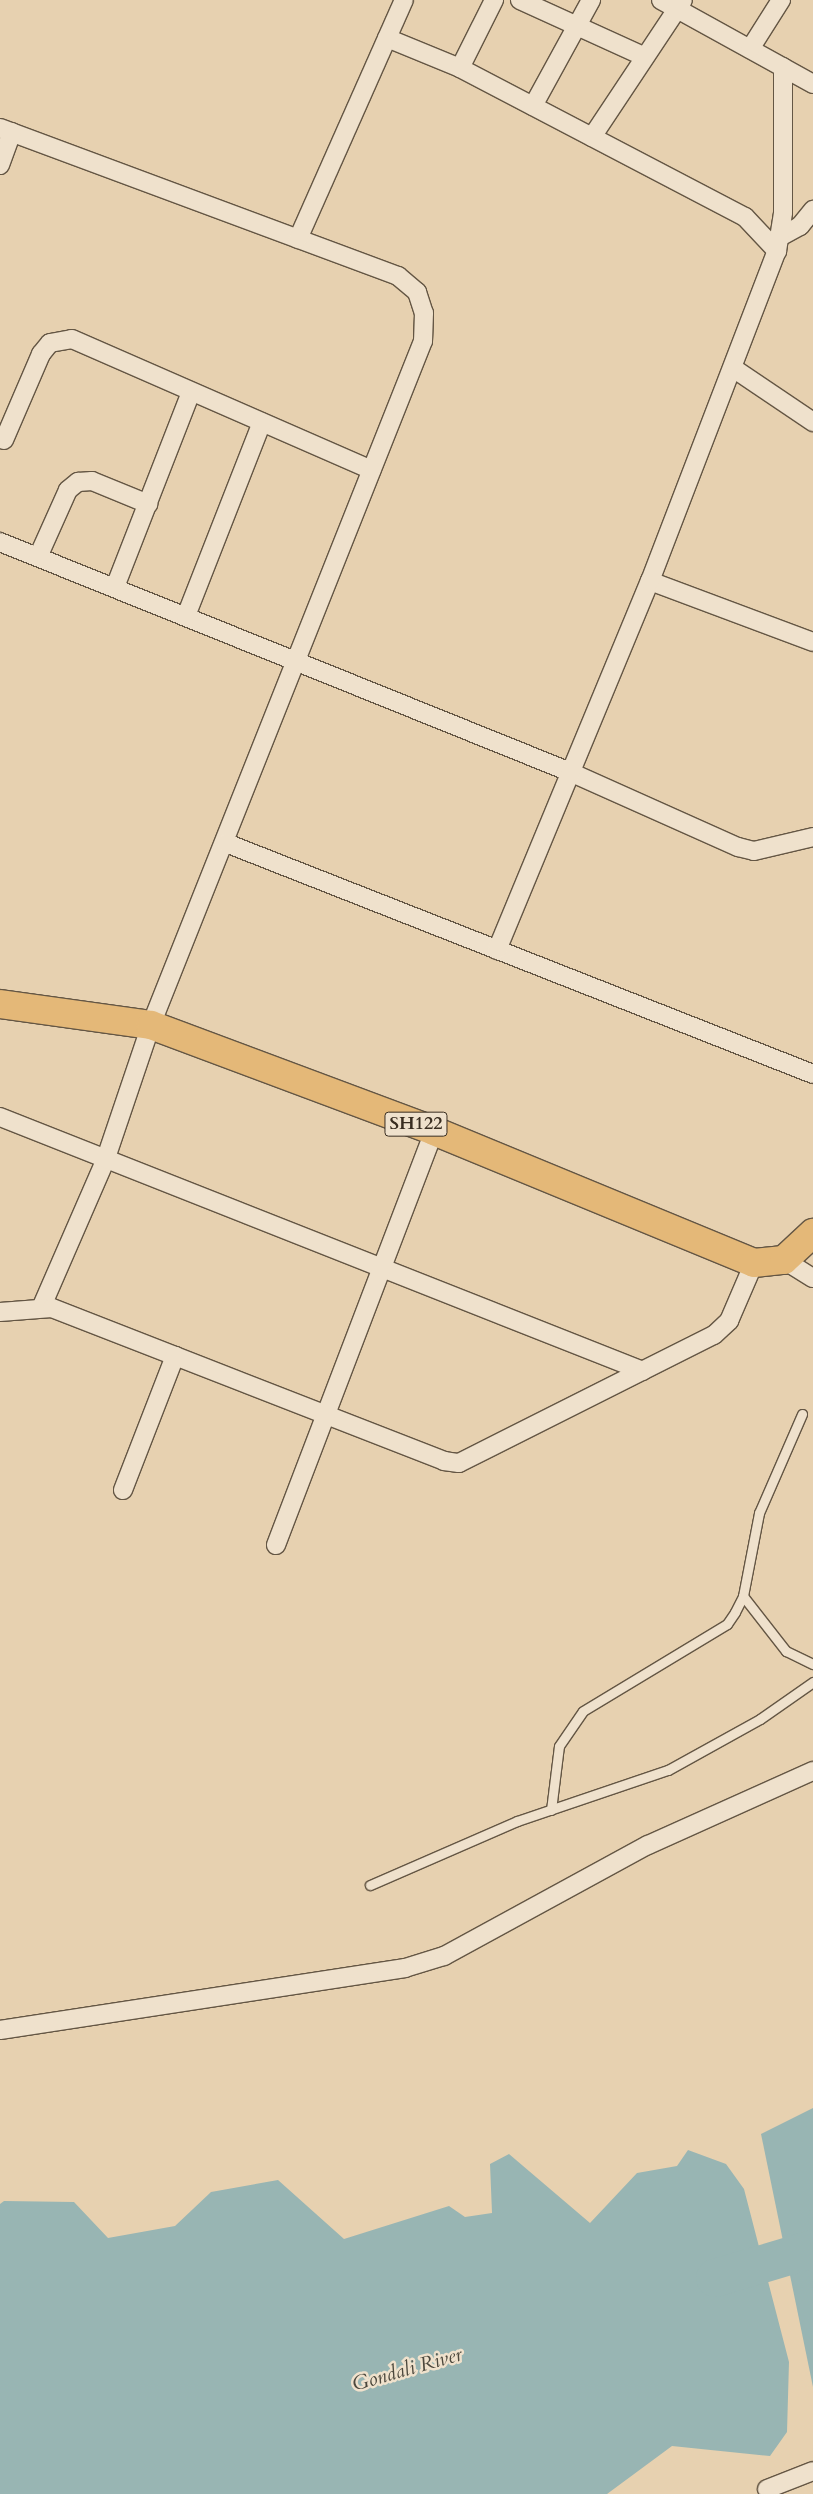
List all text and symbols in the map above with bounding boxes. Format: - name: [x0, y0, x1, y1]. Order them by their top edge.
- road number: SH122: [384, 1108, 448, 1140]
- water label: Gondali River: [349, 2342, 465, 2396]

